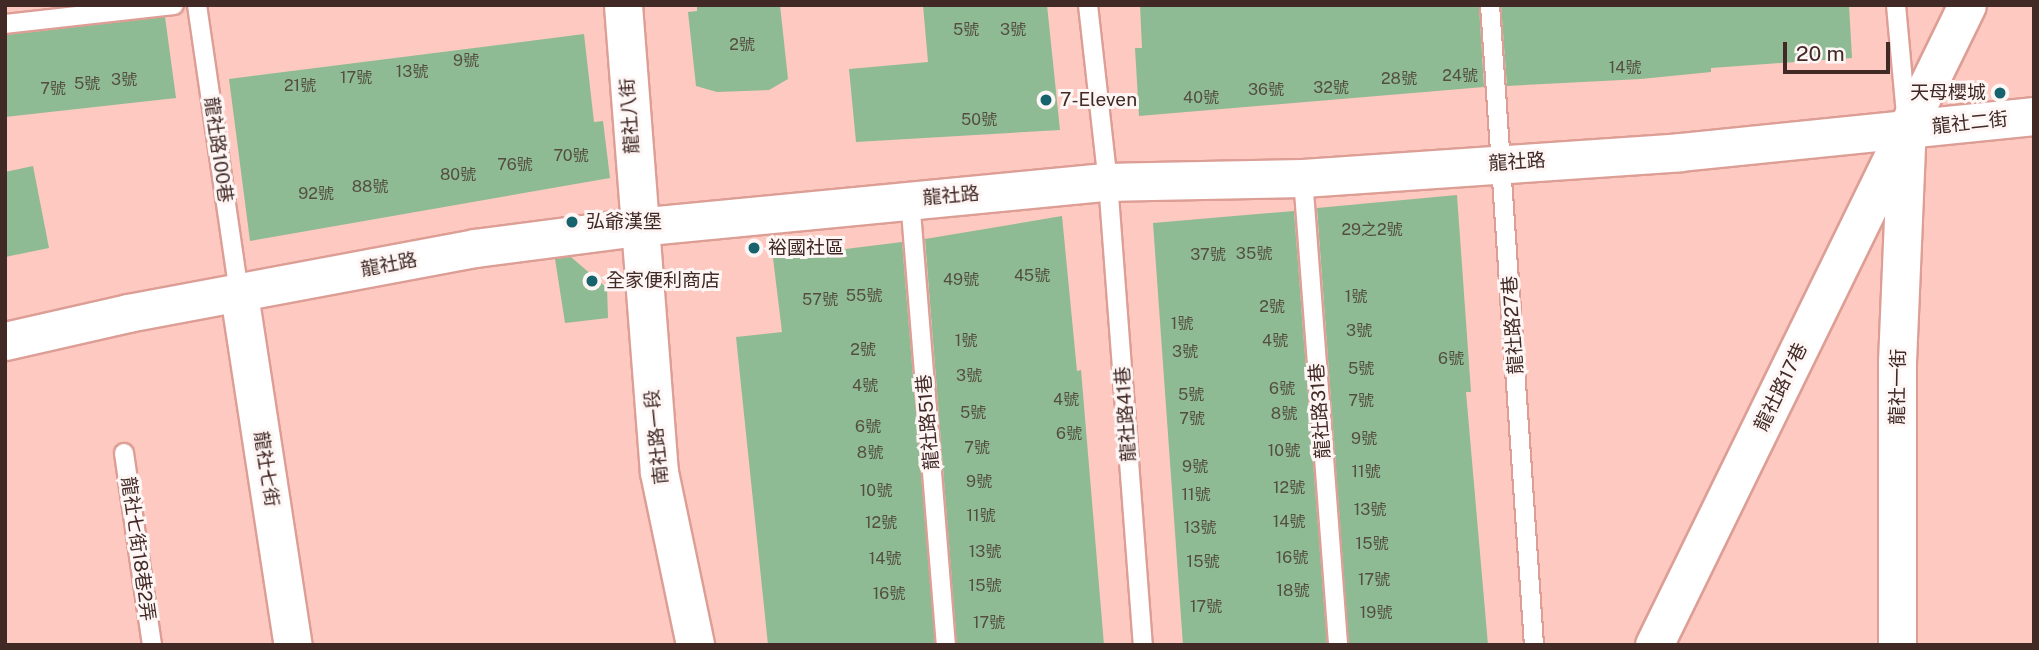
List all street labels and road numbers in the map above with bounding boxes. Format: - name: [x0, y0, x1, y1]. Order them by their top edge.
- street label: 龍社八街: [616, 77, 644, 155]
- street label: 龍社路100巷: [199, 96, 237, 204]
- street label: 龍社二街: [1931, 108, 2009, 138]
- street label: 龍社路: [1488, 149, 1546, 175]
- street label: 龍社路: [922, 182, 980, 210]
- street label: 龍社路: [359, 248, 419, 282]
- street label: 龍社路27巷: [1498, 275, 1528, 375]
- street label: 龍社路17巷: [1750, 339, 1812, 435]
- street label: 龍社一街: [1886, 349, 1910, 425]
- street label: 龍社路31巷: [1305, 362, 1335, 460]
- street label: 龍社路41巷: [1111, 365, 1141, 463]
- street label: 龍社路51巷: [912, 373, 944, 471]
- street label: 南社路一段: [641, 389, 673, 485]
- street label: 龍社七街: [249, 430, 283, 508]
- street label: 龍社七街18巷2弄: [117, 475, 159, 623]

